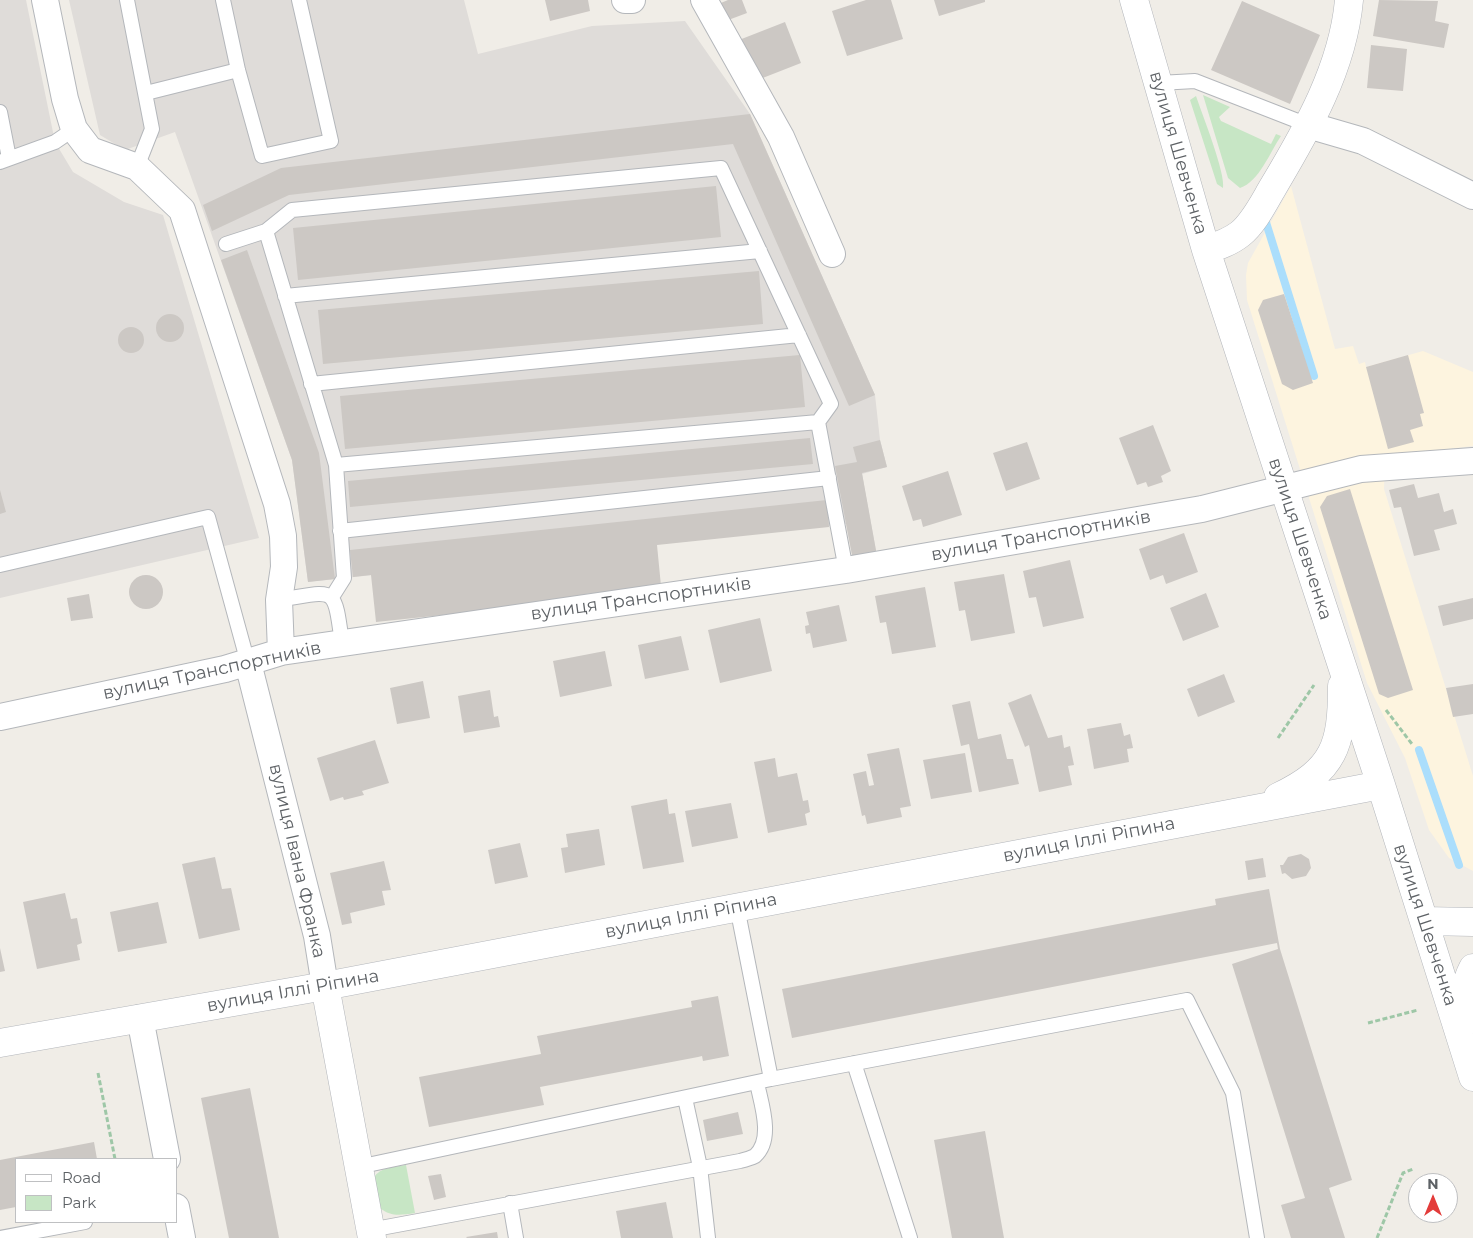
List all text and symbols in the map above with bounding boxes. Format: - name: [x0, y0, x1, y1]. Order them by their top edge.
- street label: вулиця Шевченка: [1144, 69, 1212, 237]
- street label: вулиця Шевченка: [1264, 455, 1336, 623]
- street label: вулиця Транспортників: [930, 506, 1152, 566]
- street label: вулиця Транспортників: [529, 573, 753, 625]
- street label: вулиця Транспортників: [101, 637, 323, 705]
- street label: вулиця Івана Франка: [264, 762, 330, 960]
- street label: вулиця Іллі Ріпина: [1001, 813, 1177, 867]
- street label: вулиця Шевченка: [1389, 841, 1461, 1009]
- street label: вулиця Іллі Ріпина: [603, 889, 779, 943]
- street label: вулиця Іллі Ріпина: [205, 965, 381, 1017]
- legend: [15, 1158, 178, 1223]
- text: Road: [62, 1168, 101, 1187]
- north arrow: [1408, 1173, 1458, 1223]
- text: N: [1427, 1175, 1439, 1193]
- text: Park: [62, 1193, 96, 1212]

